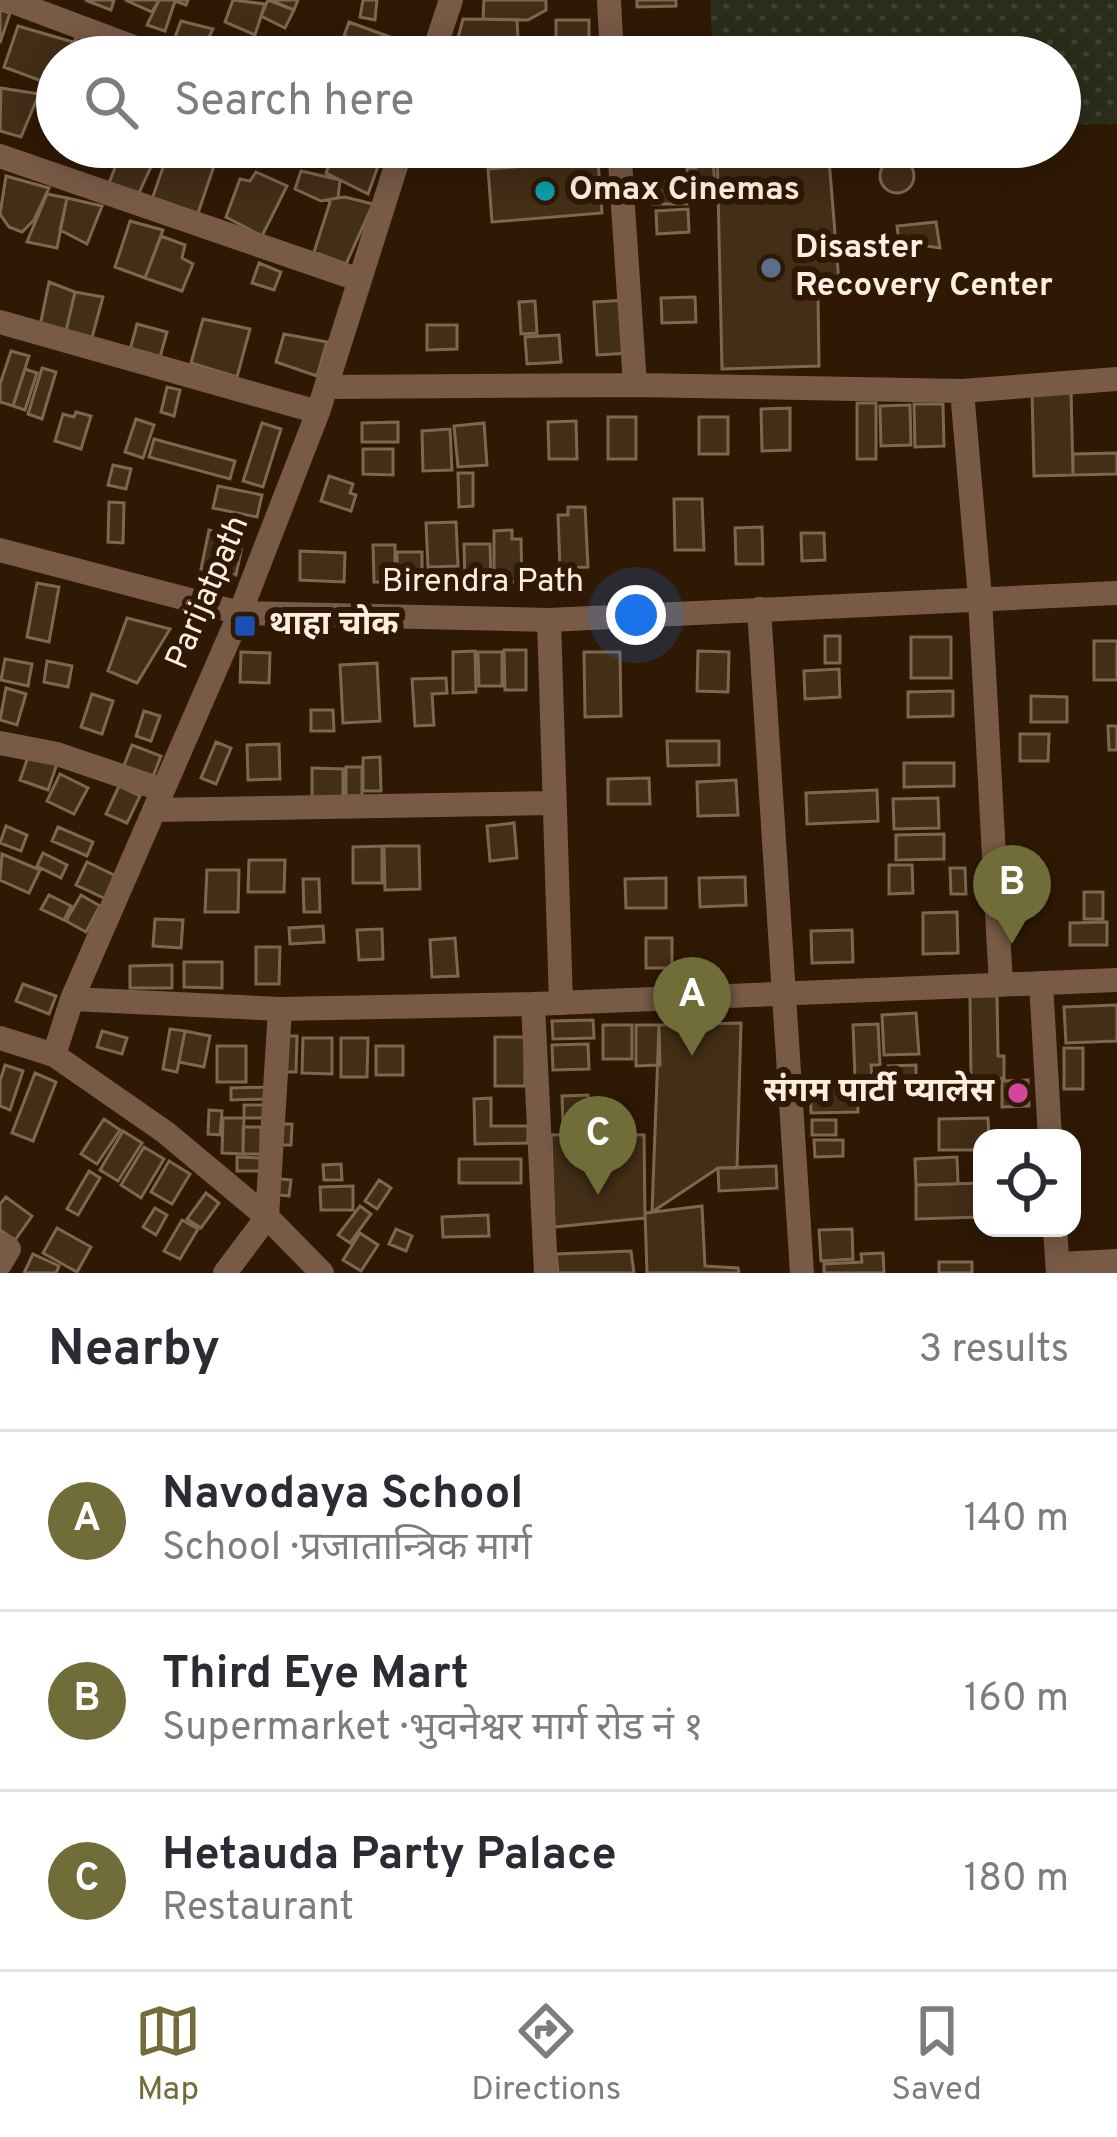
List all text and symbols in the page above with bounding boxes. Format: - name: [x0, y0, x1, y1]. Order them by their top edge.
- search box: [36, 36, 1081, 168]
- icon: search: [78, 69, 144, 135]
- text: Search here: [174, 74, 414, 131]
- place label: Omax Cinemas: [569, 170, 800, 212]
- marker: Omax Cinemas: [532, 178, 558, 204]
- place label: Disaster Recovery Center: [795, 228, 1053, 308]
- marker: Disaster Recovery Center: [758, 255, 784, 281]
- street label: Parijatpath: [158, 510, 260, 676]
- street label: Birendra Path: [382, 562, 584, 604]
- your location: [606, 585, 666, 645]
- place label: थाहा चोक: [269, 604, 399, 647]
- marker: थाहा चोक: [232, 613, 258, 639]
- pin: B: [973, 845, 1051, 944]
- pin: A: [653, 957, 731, 1056]
- place label: संगम पार्टी प्यालेस: [764, 1070, 995, 1114]
- marker: संगम पार्टी प्यालेस: [1005, 1080, 1031, 1106]
- pin: C: [559, 1096, 637, 1195]
- map controls: [973, 1129, 1081, 1237]
- button: locate: [973, 1129, 1081, 1237]
- text: Nearby: [48, 1319, 220, 1384]
- text: 3 results: [919, 1327, 1069, 1376]
- text: Navodaya School: [162, 1467, 523, 1524]
- text: A: [73, 1496, 101, 1545]
- text: 140 m: [964, 1496, 1069, 1545]
- text: School · प्रजातान्त्रिक मार्ग: [162, 1525, 532, 1574]
- text: Third Eye Mart: [162, 1647, 469, 1704]
- text: B: [74, 1676, 100, 1725]
- text: 160 m: [964, 1676, 1069, 1725]
- text: Supermarket · भुवनेश्वर मार्ग रोड नं १: [162, 1705, 703, 1754]
- text: Hetauda Party Palace: [162, 1828, 616, 1885]
- text: C: [75, 1856, 99, 1905]
- text: 180 m: [964, 1856, 1069, 1905]
- text: Restaurant: [162, 1885, 354, 1934]
- tab: Map: [135, 1998, 201, 2112]
- tab: Directions: [471, 1998, 621, 2112]
- tab: Saved: [891, 1998, 982, 2112]

